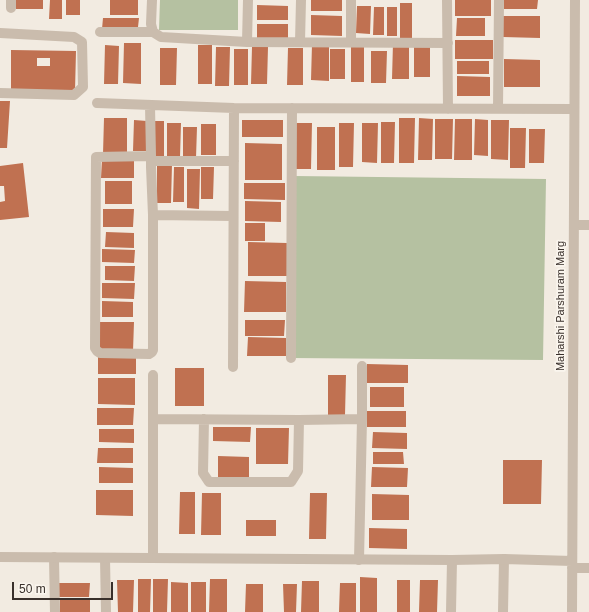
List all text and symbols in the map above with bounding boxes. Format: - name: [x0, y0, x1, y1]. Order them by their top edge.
- street label: Maharshi Parshuram Marg: [554, 241, 568, 371]
- scale bar: [14, 574, 115, 600]
- text: 50 m: [19, 582, 46, 596]

